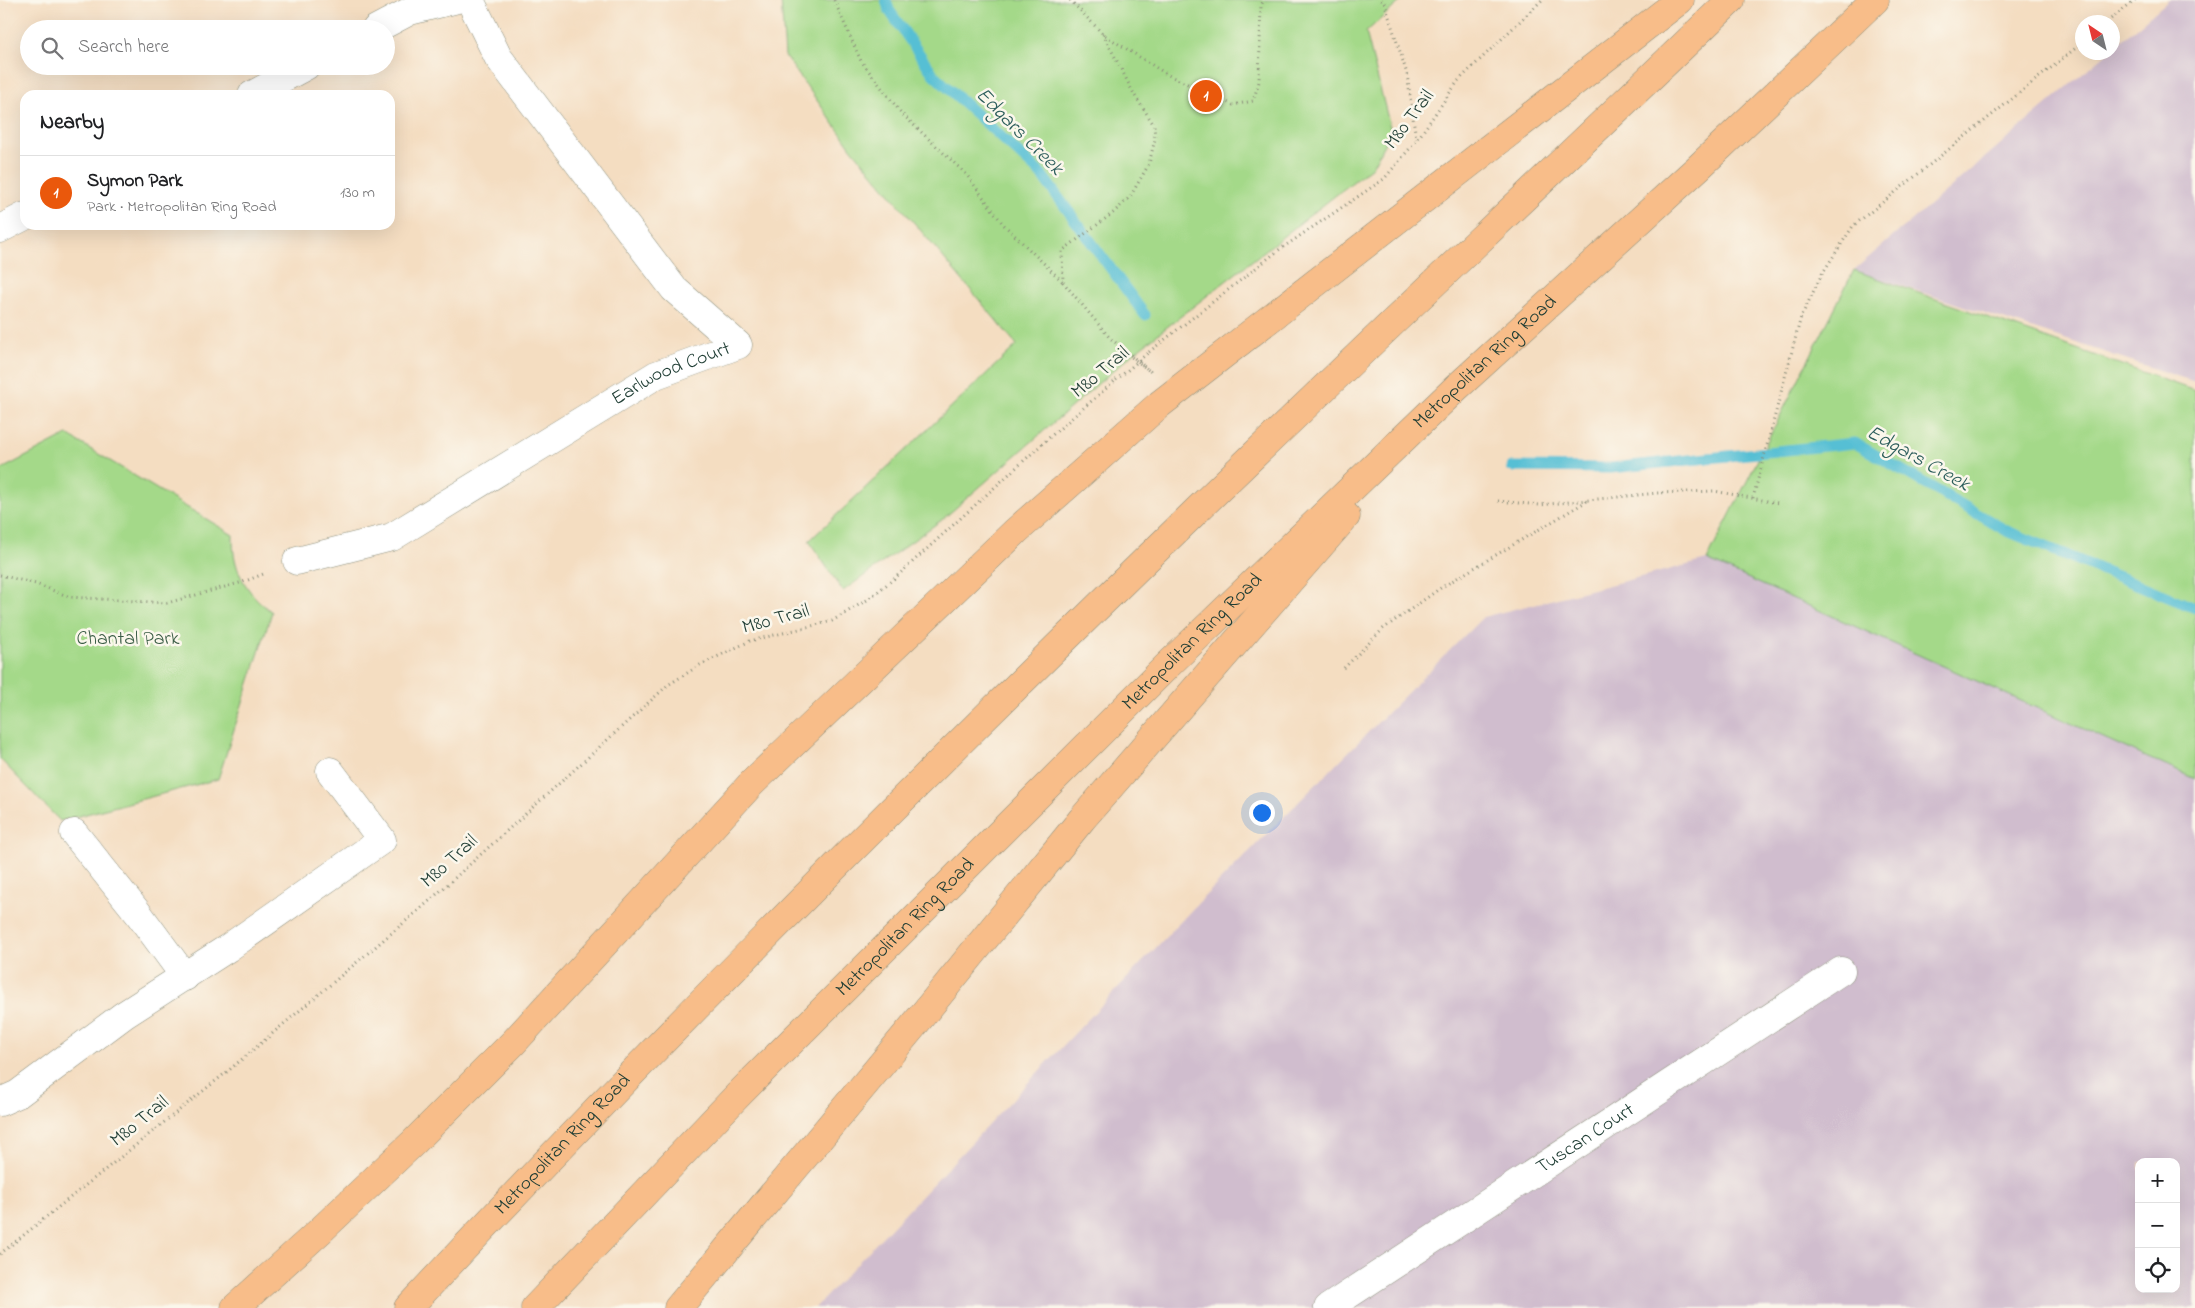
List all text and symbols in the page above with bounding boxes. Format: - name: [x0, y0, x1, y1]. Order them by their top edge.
- north arrow: [2075, 15, 2120, 60]
- search box: [20, 20, 395, 75]
- icon: search: [38, 34, 66, 62]
- text: Search here: [78, 34, 169, 61]
- pin: 1: [1190, 77, 1222, 115]
- water label: Edgars Creek: [967, 81, 1070, 184]
- street label: M80 Trail: [1378, 84, 1442, 156]
- text: Nearby: [40, 108, 104, 138]
- text: Symon Park: [87, 168, 183, 195]
- text: 1: [53, 181, 59, 205]
- text: 130 m: [340, 181, 375, 205]
- text: Park · Metropolitan Ring Road: [87, 195, 277, 219]
- street label: Metropolitan Ring Road: [1407, 288, 1564, 436]
- street label: Earlwood Court: [606, 334, 735, 413]
- street label: M80 Trail: [1065, 340, 1137, 406]
- water label: Edgars Creek: [1860, 418, 1976, 501]
- street label: Metropolitan Ring Road: [1116, 567, 1270, 717]
- street label: M80 Trail: [739, 597, 813, 643]
- park label: Chantal Park: [76, 625, 180, 654]
- your location: [1249, 800, 1275, 826]
- street label: M80 Trail: [415, 828, 485, 896]
- street label: Metropolitan Ring Road: [829, 851, 982, 1004]
- street label: Metropolitan Ring Road: [488, 1067, 638, 1222]
- street label: M80 Trail: [104, 1089, 176, 1155]
- street label: Tuscan Court: [1531, 1096, 1640, 1182]
- map controls: [2135, 1158, 2180, 1293]
- button: +: [2135, 1158, 2180, 1203]
- button: −: [2135, 1203, 2180, 1248]
- button: locate: [2135, 1248, 2180, 1293]

